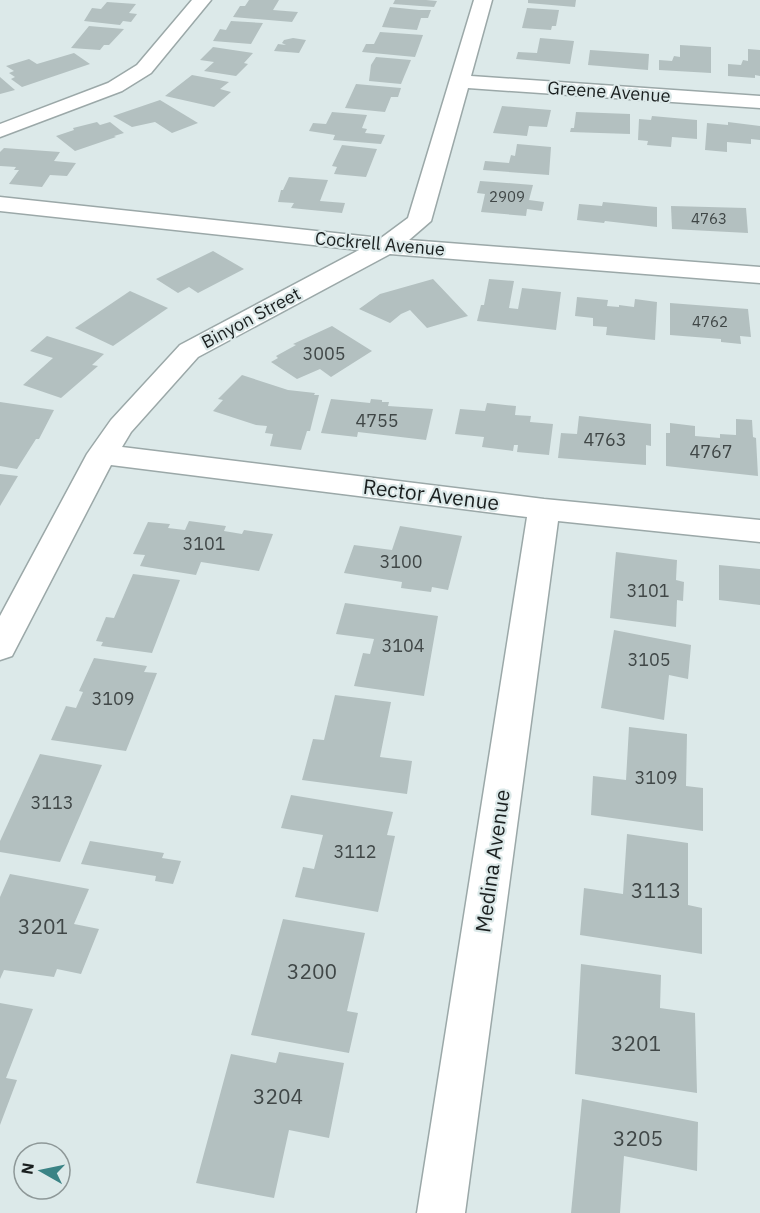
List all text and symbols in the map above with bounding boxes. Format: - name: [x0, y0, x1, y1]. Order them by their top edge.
- street label: Greene Avenue: [547, 76, 671, 107]
- house number: 2909: [489, 187, 525, 206]
- house number: 4763: [691, 209, 727, 228]
- street label: Cockrell Avenue: [314, 226, 446, 261]
- street label: Binyon Street: [197, 282, 304, 353]
- house number: 4762: [692, 312, 728, 331]
- house number: 3005: [302, 342, 346, 365]
- house number: 4755: [355, 409, 399, 432]
- house number: 4763: [583, 428, 627, 451]
- house number: 4767: [689, 440, 733, 463]
- street label: Rector Avenue: [361, 472, 501, 516]
- house number: 3101: [182, 532, 226, 555]
- house number: 3100: [379, 550, 423, 573]
- house number: 3101: [626, 579, 670, 602]
- house number: 3104: [381, 634, 425, 657]
- house number: 3105: [627, 648, 671, 671]
- house number: 3109: [91, 687, 135, 710]
- house number: 3109: [634, 766, 678, 789]
- street label: Medina Avenue: [468, 787, 516, 934]
- house number: 3113: [30, 791, 74, 814]
- house number: 3112: [333, 840, 377, 863]
- house number: 3113: [631, 876, 681, 904]
- house number: 3201: [18, 912, 68, 940]
- house number: 3200: [287, 957, 337, 985]
- house number: 3201: [611, 1029, 661, 1057]
- house number: 3204: [253, 1082, 303, 1110]
- house number: 3205: [613, 1124, 663, 1152]
- north arrow: [12, 1141, 72, 1201]
- text: N: [16, 1161, 38, 1176]

